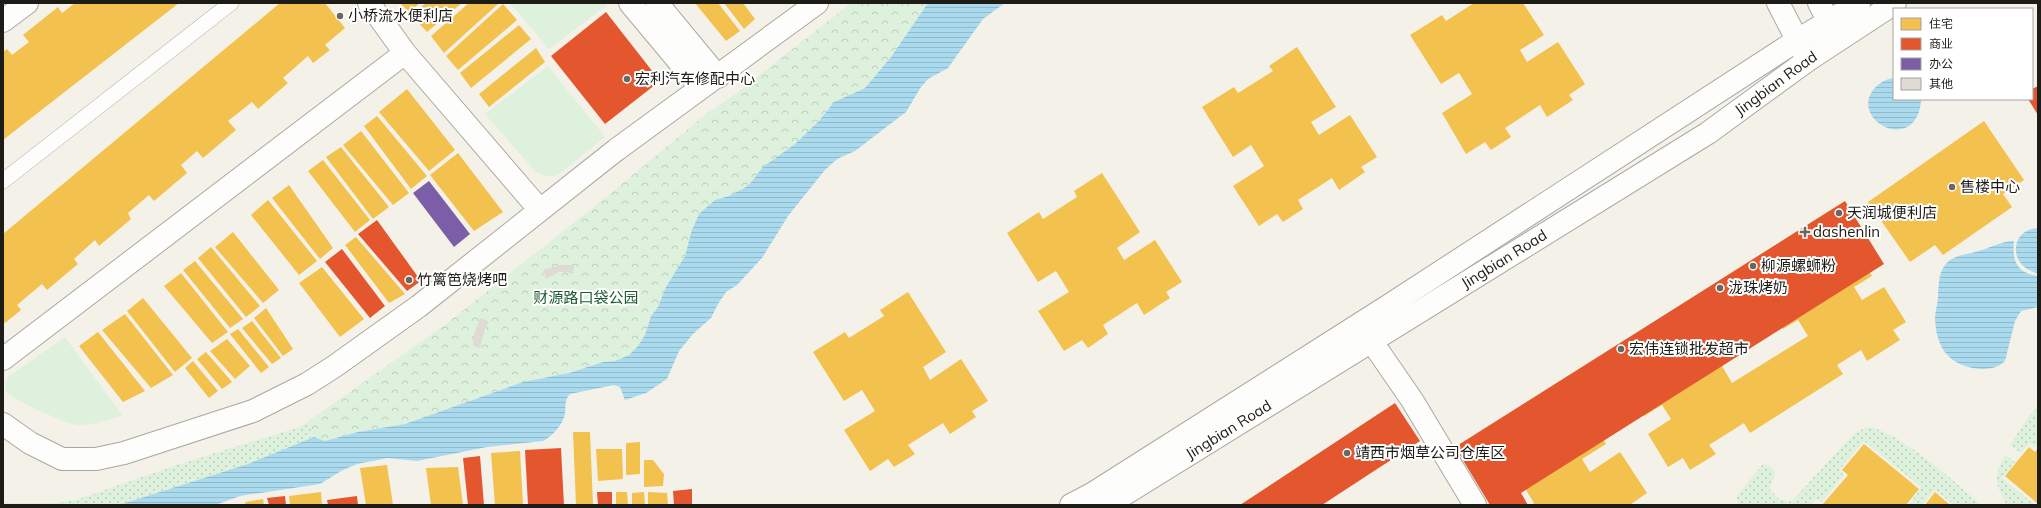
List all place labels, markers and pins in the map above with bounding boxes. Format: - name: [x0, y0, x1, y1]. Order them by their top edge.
- place label: 小桥流水便利店: [348, 6, 453, 25]
- marker: 小桥流水便利店: [335, 11, 345, 21]
- place label: 宏利汽车修配中心: [635, 69, 755, 88]
- marker: 宏利汽车修配中心: [622, 74, 632, 84]
- place label: 售楼中心: [1960, 177, 2020, 196]
- marker: 售楼中心: [1947, 182, 1957, 192]
- place label: 天润城便利店: [1847, 203, 1937, 222]
- marker: 天润城便利店: [1834, 208, 1844, 218]
- place label: dashenlin: [1813, 222, 1880, 241]
- marker: dashenlin: [1800, 227, 1810, 237]
- place label: 柳源螺蛳粉: [1761, 256, 1836, 275]
- marker: 柳源螺蛳粉: [1748, 261, 1758, 271]
- place label: 竹篱笆烧烤吧: [417, 270, 507, 289]
- marker: 竹篱笆烧烤吧: [404, 275, 414, 285]
- place label: 泷珠烤奶: [1728, 278, 1788, 297]
- marker: 泷珠烤奶: [1715, 283, 1725, 293]
- place label: 宏伟连锁批发超市: [1629, 339, 1749, 358]
- marker: 宏伟连锁批发超市: [1616, 344, 1626, 354]
- place label: 靖西市烟草公司仓库区: [1355, 443, 1505, 462]
- marker: 靖西市烟草公司仓库区: [1342, 448, 1352, 458]

